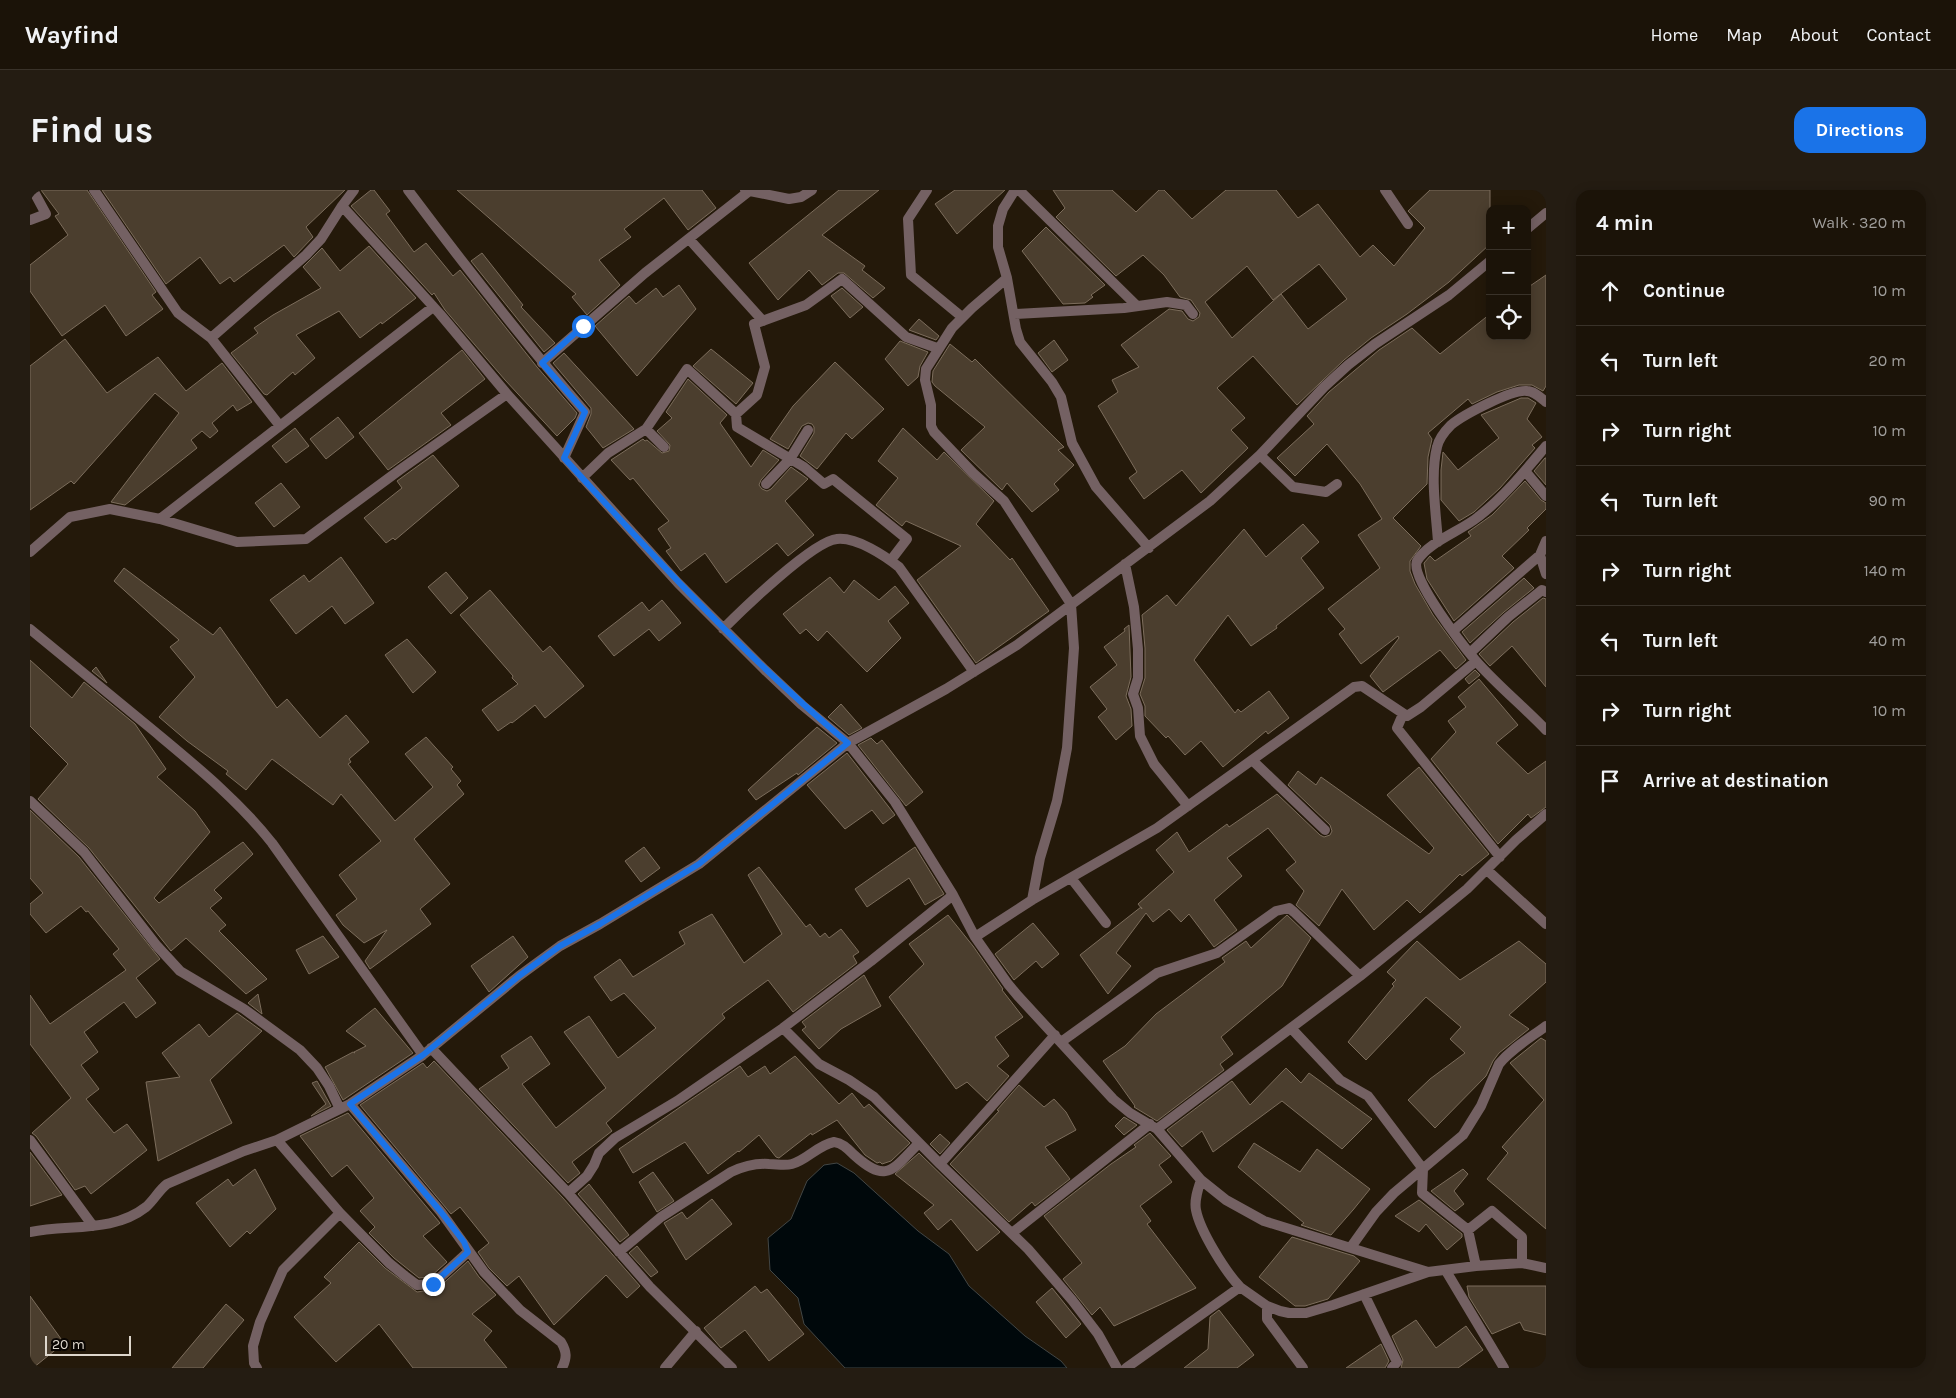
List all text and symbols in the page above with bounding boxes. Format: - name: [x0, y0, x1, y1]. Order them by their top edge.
- text: Wayfind: [25, 21, 119, 49]
- text: Home: [1650, 24, 1698, 46]
- text: Map: [1726, 24, 1762, 46]
- text: About: [1790, 24, 1839, 46]
- text: Contact: [1867, 24, 1931, 46]
- button: Directions: [1794, 107, 1926, 153]
- text: Find us: [30, 110, 153, 151]
- map controls: [1486, 205, 1531, 340]
- button: +: [1486, 205, 1531, 250]
- text: 4 min: [1596, 211, 1654, 235]
- text: Walk · 320 m: [1812, 213, 1906, 232]
- button: −: [1486, 250, 1531, 295]
- icon: ahead: [1596, 277, 1624, 305]
- text: Continue: [1643, 280, 1725, 302]
- text: 10 m: [1872, 281, 1906, 300]
- button: locate: [1486, 295, 1531, 340]
- route start: [572, 315, 595, 338]
- icon: left: [1596, 347, 1624, 375]
- text: Turn left: [1643, 350, 1718, 372]
- text: 20 m: [1868, 351, 1906, 370]
- icon: right: [1596, 417, 1624, 445]
- text: Turn right: [1643, 420, 1732, 442]
- text: 10 m: [1872, 421, 1906, 440]
- icon: left: [1596, 487, 1624, 515]
- text: Turn left: [1643, 490, 1718, 512]
- text: 90 m: [1868, 491, 1906, 510]
- icon: right: [1596, 557, 1624, 585]
- text: Turn right: [1643, 560, 1732, 582]
- text: 140 m: [1864, 561, 1906, 580]
- icon: left: [1596, 627, 1624, 655]
- text: Turn left: [1643, 630, 1718, 652]
- text: 40 m: [1869, 631, 1906, 650]
- icon: right: [1596, 697, 1624, 725]
- text: Turn right: [1643, 700, 1732, 722]
- text: 10 m: [1872, 701, 1906, 720]
- icon: arrive: [1596, 767, 1624, 795]
- text: Arrive at destination: [1643, 770, 1829, 792]
- route end: [422, 1273, 445, 1296]
- scale bar: [45, 1333, 131, 1356]
- text: 20 m: [52, 1336, 85, 1353]

